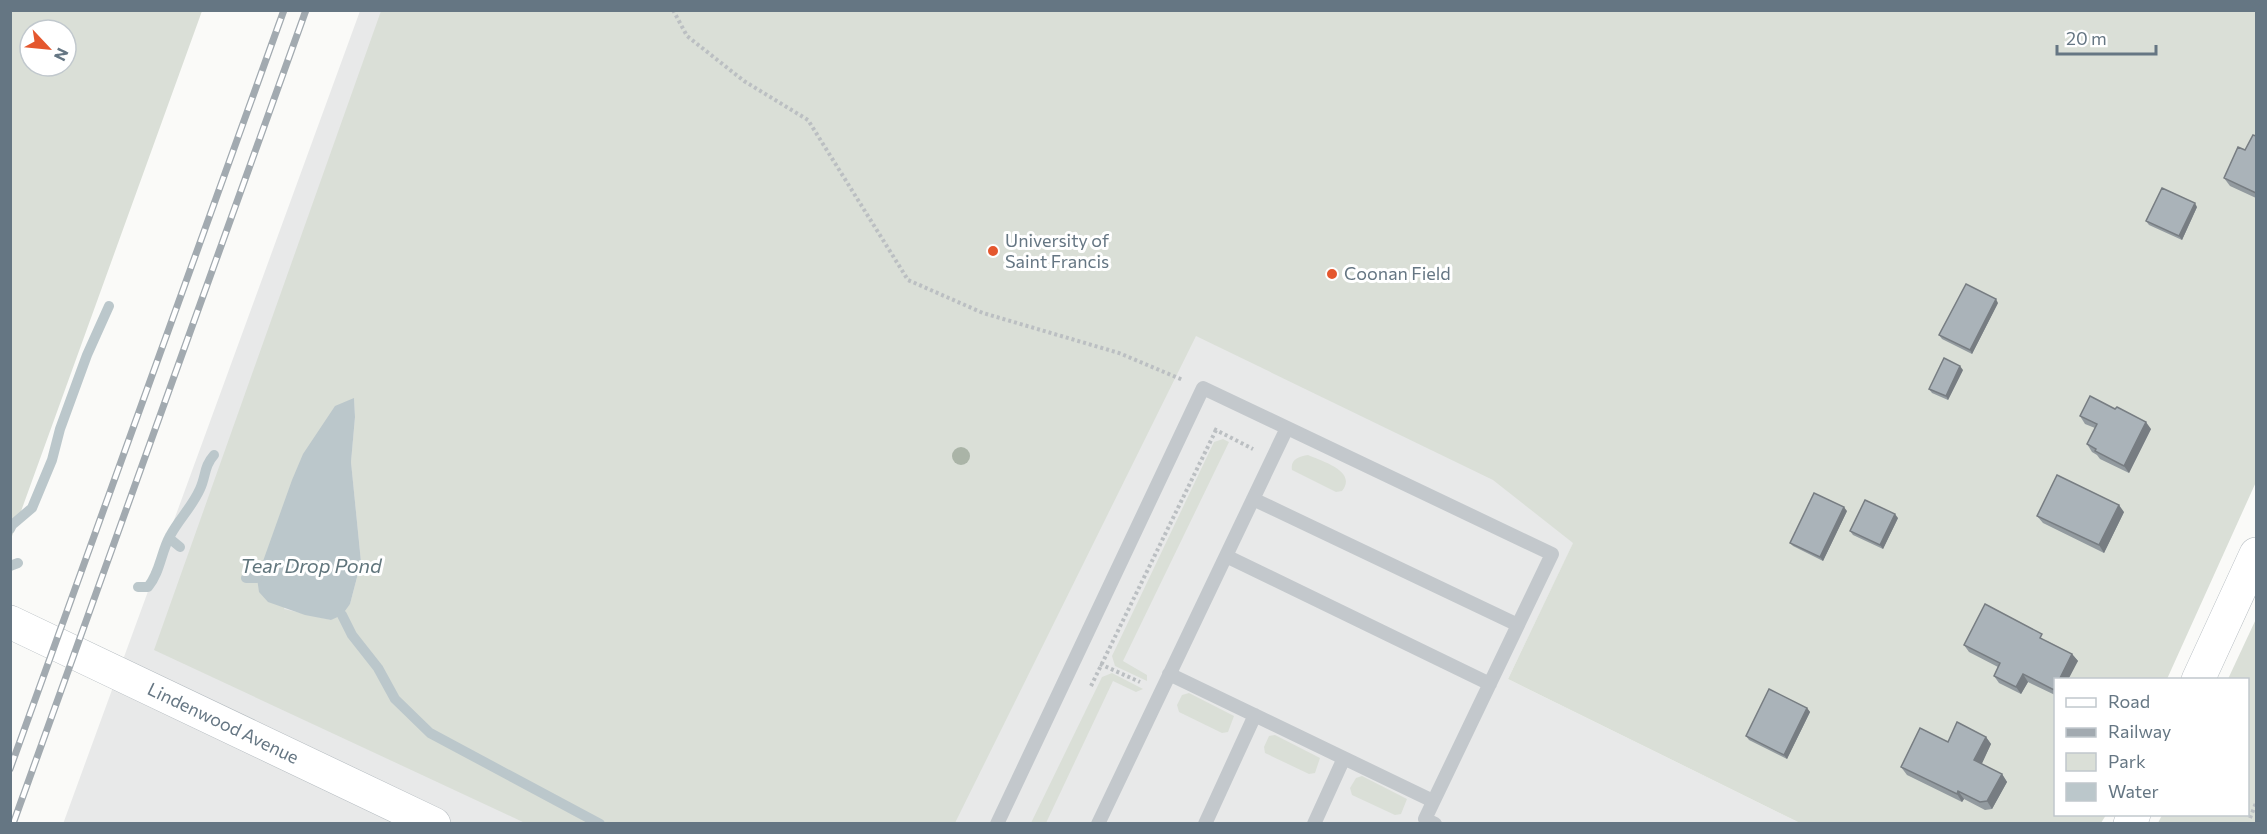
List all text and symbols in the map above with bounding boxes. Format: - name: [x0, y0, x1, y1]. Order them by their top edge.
- north arrow: [18, 18, 78, 78]
- scale bar: [2057, 18, 2156, 56]
- text: 20 m: [2066, 27, 2107, 49]
- text: N: [51, 45, 73, 64]
- place label: University of Saint Francis: [1005, 229, 1110, 272]
- marker: University of Saint Francis: [986, 244, 1000, 258]
- place label: Coonan Field: [1344, 262, 1451, 284]
- marker: Coonan Field: [1325, 267, 1339, 281]
- water label: Tear Drop Pond: [240, 553, 383, 577]
- street label: Lindenwood Avenue: [144, 677, 303, 768]
- legend: [2054, 678, 2249, 816]
- text: Road: [2108, 690, 2150, 712]
- text: Railway: [2108, 720, 2171, 742]
- text: Park: [2108, 750, 2146, 772]
- text: Water: [2108, 780, 2159, 802]

